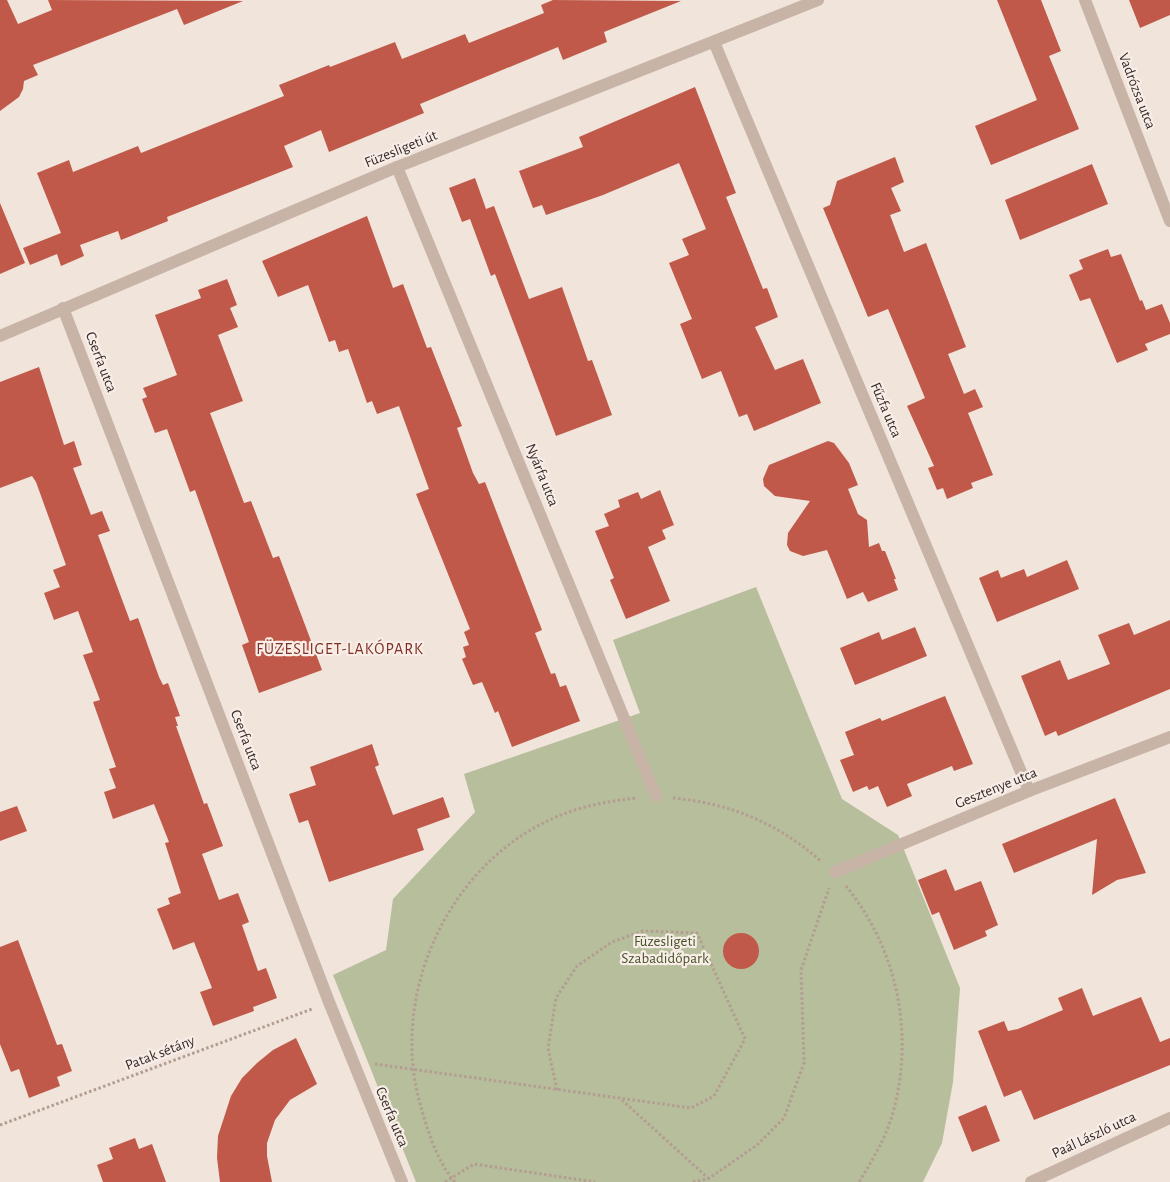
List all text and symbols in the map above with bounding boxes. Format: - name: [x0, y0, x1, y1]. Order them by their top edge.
- street label: Vadrózsa utca: [1116, 51, 1158, 131]
- street label: Füzesligeti út: [363, 128, 440, 170]
- street label: Cserfa utca: [83, 330, 119, 394]
- street label: Fűzfa utca: [868, 380, 904, 440]
- street label: Nyárfa utca: [523, 442, 561, 509]
- district label: FÜZESLIGET-LAKÓPARK: [256, 639, 424, 657]
- street label: Cserfa utca: [228, 708, 264, 772]
- street label: Gesztenye utca: [953, 765, 1039, 811]
- park label: Füzesligeti Szabadidőpark: [621, 934, 709, 966]
- street label: Patak sétány: [123, 1033, 197, 1073]
- street label: Cserfa utca: [373, 1085, 411, 1149]
- street label: Paál László utca: [1050, 1109, 1138, 1161]

